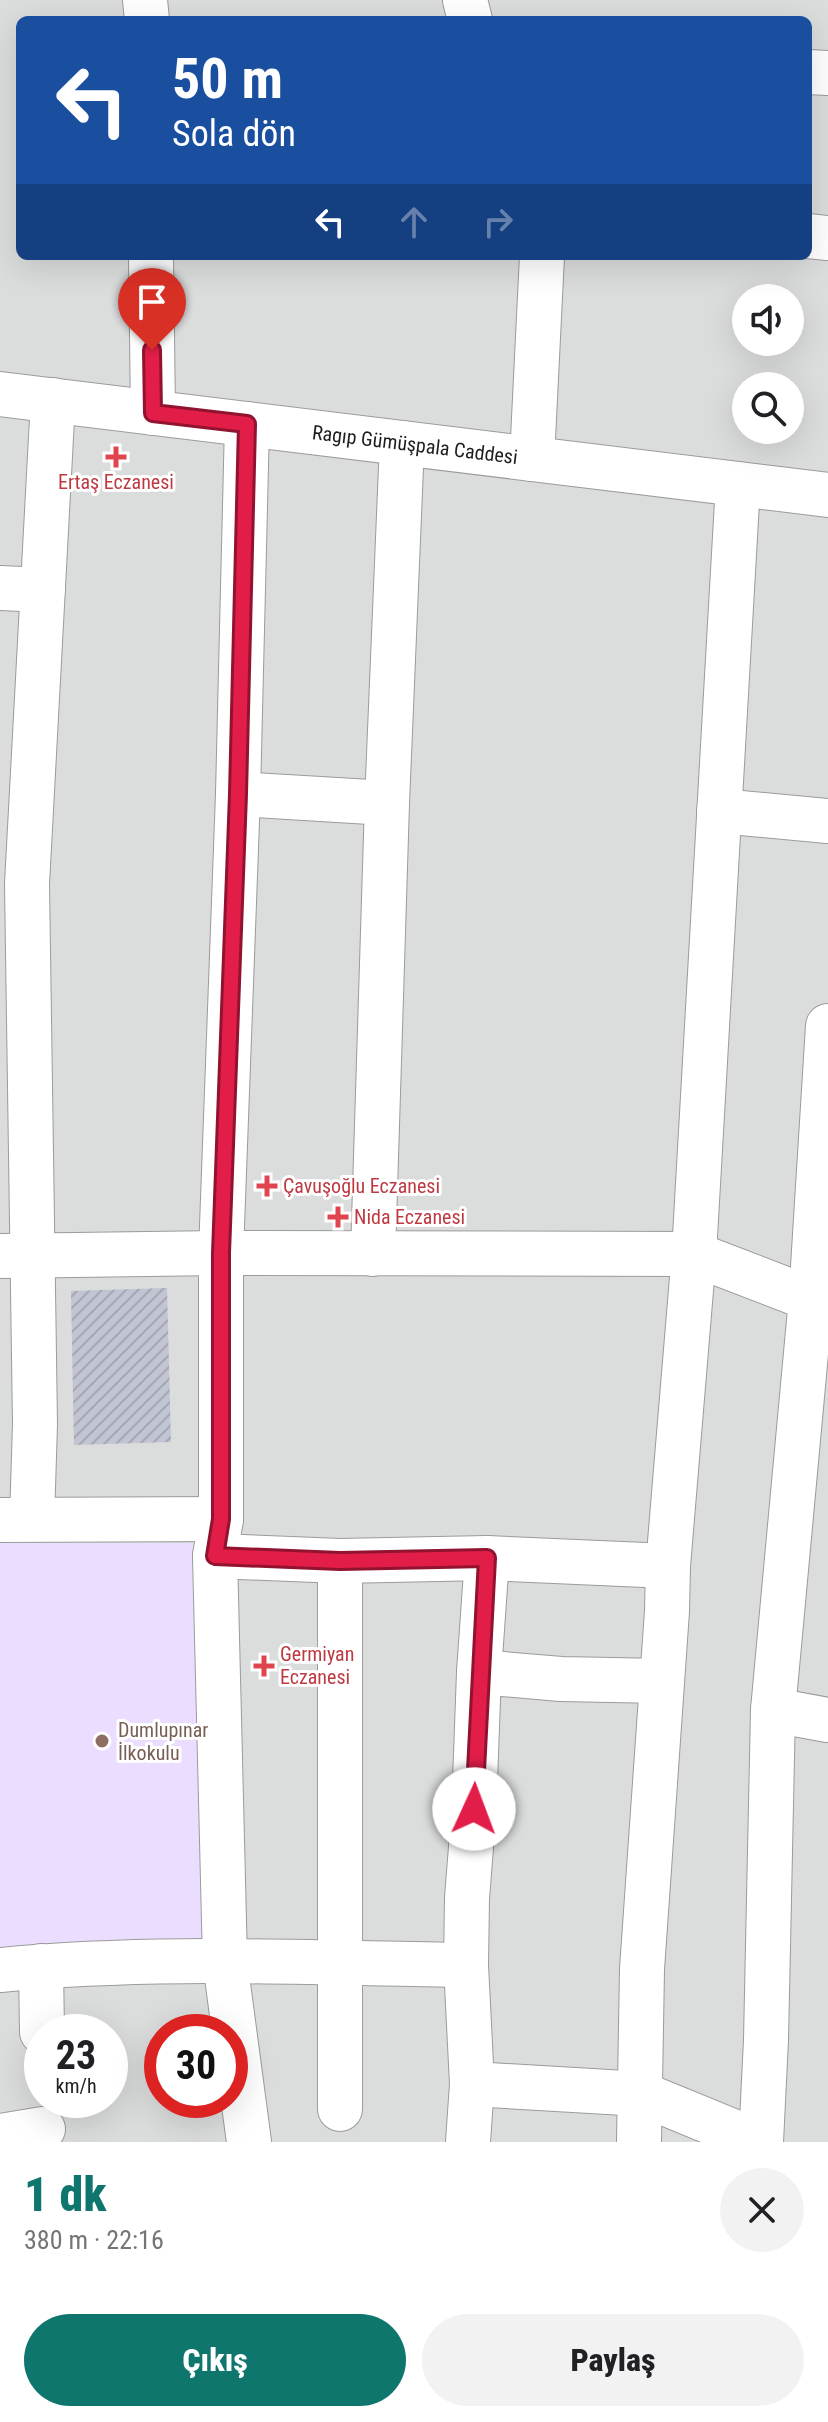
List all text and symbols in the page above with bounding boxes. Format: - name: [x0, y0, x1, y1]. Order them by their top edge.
- text: 50 m: [172, 46, 283, 112]
- icon: left: [40, 48, 144, 152]
- text: Sola dön: [172, 113, 296, 155]
- icon: left: [308, 200, 352, 244]
- icon: ahead: [392, 200, 436, 244]
- icon: right: [476, 200, 520, 244]
- pin: [118, 268, 186, 350]
- icon: arrive: [130, 280, 174, 324]
- map controls: [732, 284, 804, 444]
- button: sound: [732, 284, 804, 356]
- button: search: [732, 372, 804, 444]
- street label: Ragıp Gümüşpala Caddesi: [311, 420, 519, 469]
- marker: Ertaş Eczanesi: [107, 448, 125, 466]
- place label: Ertaş Eczanesi: [58, 470, 174, 494]
- place label: Çavuşoğlu Eczanesi: [283, 1174, 440, 1198]
- marker: Çavuşoğlu Eczanesi: [258, 1177, 276, 1195]
- place label: Nida Eczanesi: [354, 1205, 465, 1229]
- marker: Nida Eczanesi: [329, 1208, 347, 1226]
- place label: Germiyan Eczanesi: [280, 1642, 354, 1689]
- marker: Germiyan Eczanesi: [255, 1657, 273, 1675]
- place label: Dumlupınar İlkokulu: [118, 1718, 208, 1765]
- marker: Dumlupınar İlkokulu: [93, 1732, 111, 1750]
- position arrow: [432, 1767, 516, 1851]
- speed limit sign: 30: [144, 2014, 248, 2118]
- text: 23: [56, 2032, 96, 2079]
- text: km/h: [55, 2074, 97, 2098]
- text: 1 dk: [24, 2166, 106, 2223]
- button: close: [720, 2168, 804, 2252]
- text: 380 m · 22:16: [24, 2225, 164, 2255]
- button: Çıkış: [24, 2314, 406, 2406]
- button: Paylaş: [422, 2314, 804, 2406]

